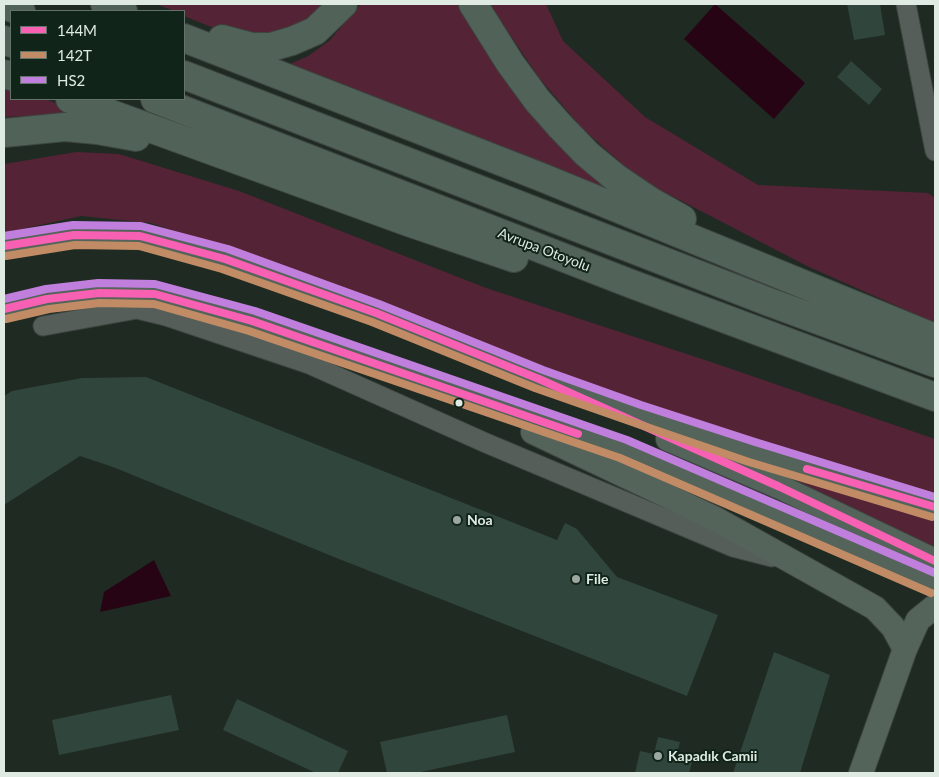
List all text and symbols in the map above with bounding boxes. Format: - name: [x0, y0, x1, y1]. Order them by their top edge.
- legend: [10, 10, 185, 100]
- text: 144M: [57, 21, 97, 39]
- text: 142T: [57, 46, 92, 64]
- text: HS2: [57, 71, 85, 89]
- street label: Avrupa Otoyolu: [496, 225, 592, 275]
- unlabelled marker: [454, 398, 464, 408]
- place label: Noa: [467, 512, 493, 528]
- marker: Noa: [451, 514, 463, 526]
- place label: File: [586, 571, 608, 587]
- marker: File: [570, 573, 582, 585]
- place label: Kapadık Camii: [668, 748, 757, 764]
- marker: Kapadık Camii: [652, 750, 664, 762]

